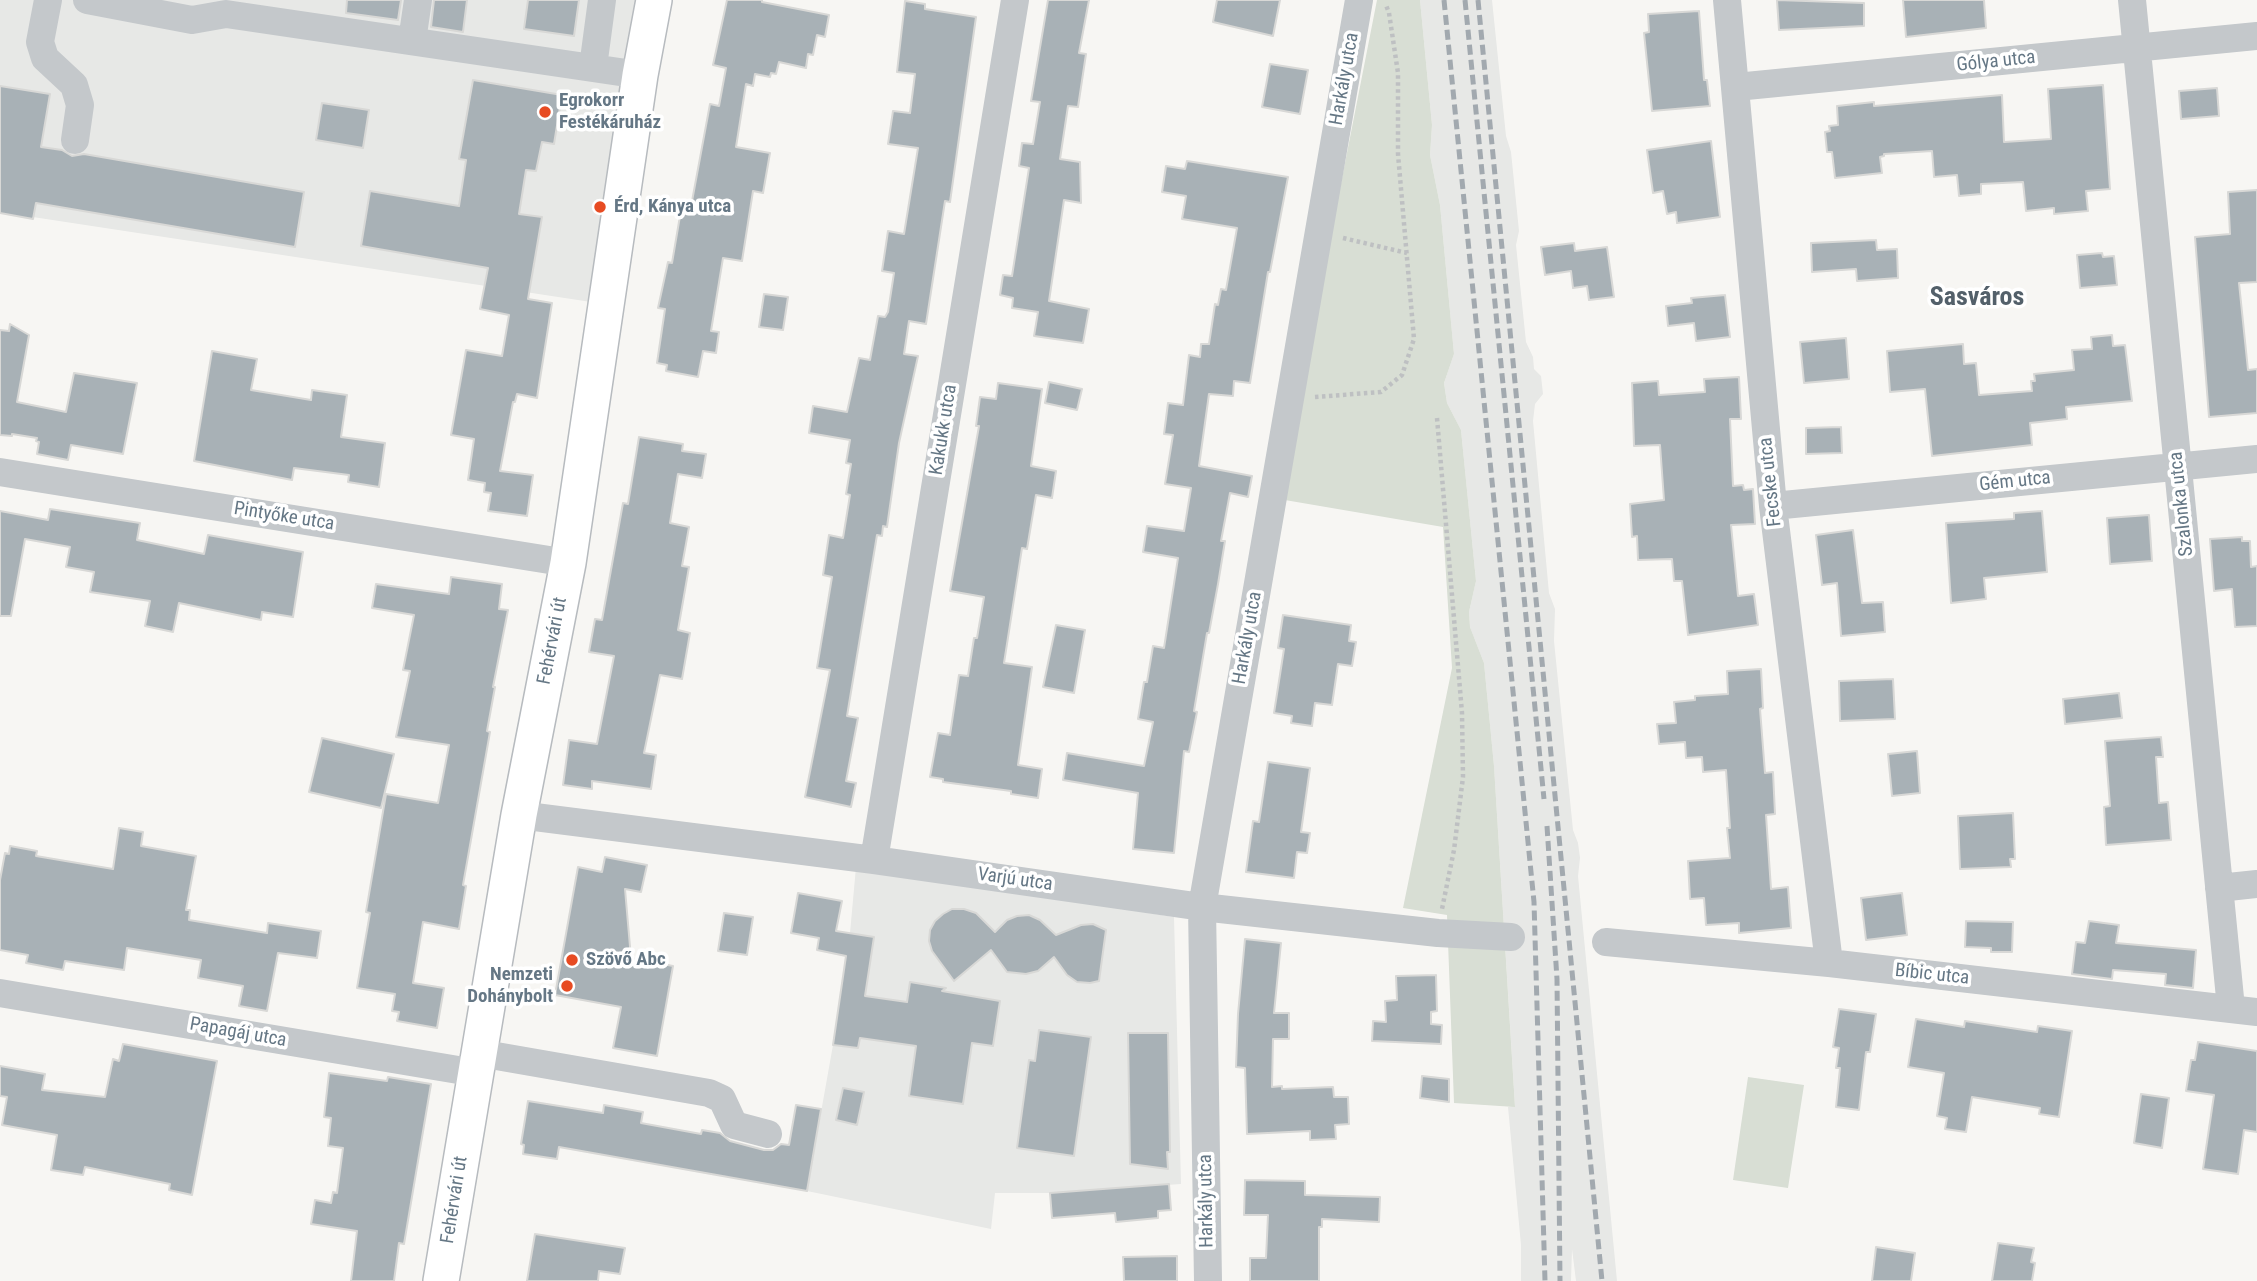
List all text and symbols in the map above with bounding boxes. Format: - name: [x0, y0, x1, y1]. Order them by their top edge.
- street label: Harkály utca: [1326, 31, 1364, 127]
- street label: Gólya utca: [1956, 47, 2036, 77]
- place label: Egrokorr Festékáruház: [559, 90, 661, 134]
- marker: Egrokorr Festékáruház: [537, 104, 553, 120]
- place label: Érd, Kánya utca: [614, 196, 731, 218]
- marker: Érd, Kánya utca: [592, 199, 608, 215]
- district label: Sasváros: [1930, 282, 2024, 314]
- street label: Kakukk utca: [926, 383, 962, 477]
- street label: Fecske utca: [1755, 436, 1787, 528]
- street label: Szalonka utca: [2165, 451, 2199, 557]
- street label: Gém utca: [1978, 467, 2052, 497]
- street label: Pintyőke utca: [232, 498, 336, 536]
- street label: Harkály utca: [1229, 590, 1267, 686]
- street label: Fehérvári út: [533, 595, 573, 687]
- street label: Varjú utca: [976, 863, 1054, 897]
- place label: Szövő Abc: [586, 949, 666, 971]
- marker: Szövő Abc: [564, 952, 580, 968]
- street label: Bíbic utca: [1894, 960, 1970, 990]
- place label: Nemzeti Dohánybolt: [467, 964, 553, 1008]
- marker: Nemzeti Dohánybolt: [559, 978, 575, 994]
- street label: Papagáj utca: [188, 1013, 288, 1053]
- street label: Harkály utca: [1195, 1154, 1219, 1248]
- street label: Fehérvári út: [437, 1155, 473, 1245]

